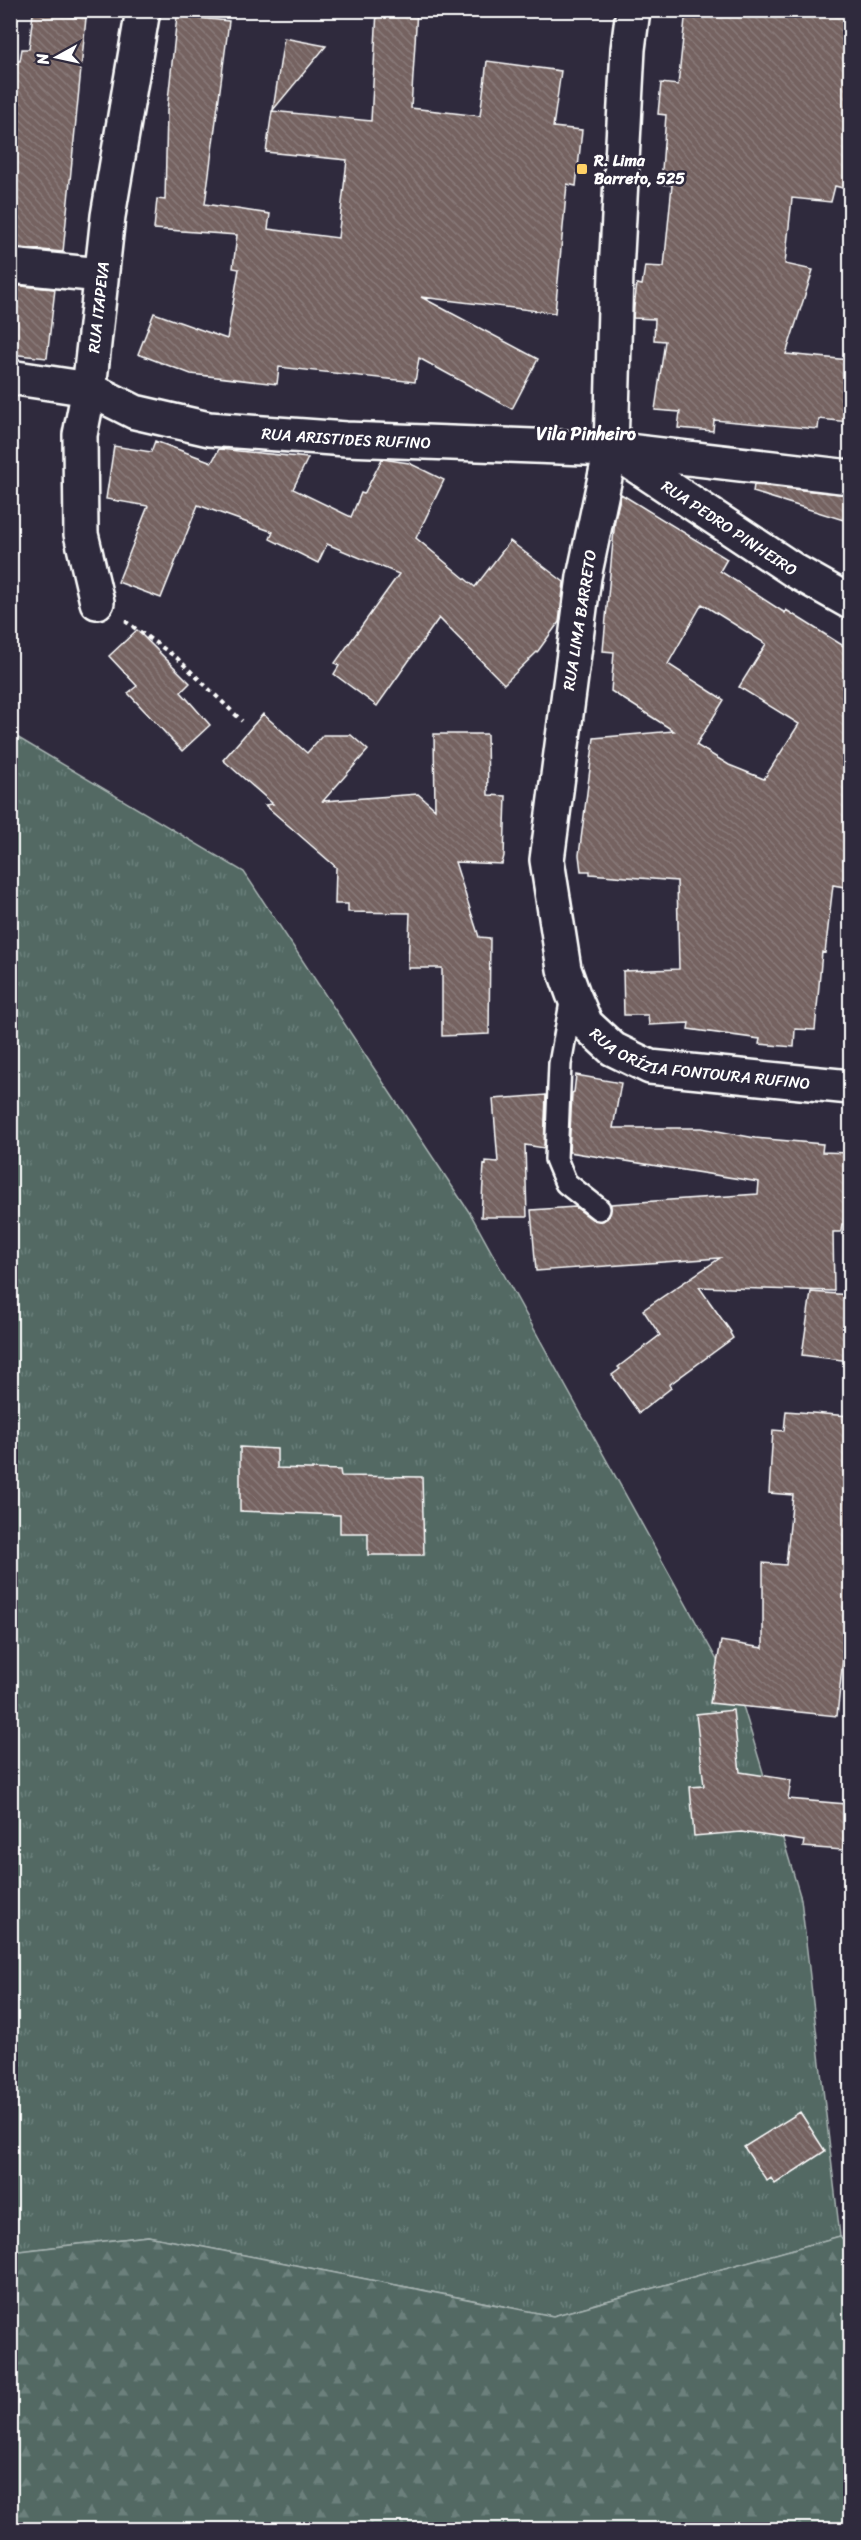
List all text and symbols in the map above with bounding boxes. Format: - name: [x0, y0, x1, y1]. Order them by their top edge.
- north arrow: [27, 27, 87, 87]
- text: N: [27, 51, 58, 68]
- place label: R. Lima Barreto, 525: [593, 146, 685, 193]
- marker: R. Lima Barreto, 525: [575, 162, 589, 176]
- street label: RUA ITAPEVA: [79, 260, 118, 354]
- district label: Vila Pinheiro: [536, 418, 636, 450]
- street label: RUA ARISTIDES RUFINO: [261, 419, 432, 457]
- street label: RUA PEDRO PINHEIRO: [655, 472, 803, 584]
- street label: RUA LIMA BARRETO: [554, 548, 605, 692]
- street label: RUA ORÍZIA FONTOURA RUFINO: [583, 1020, 812, 1098]

